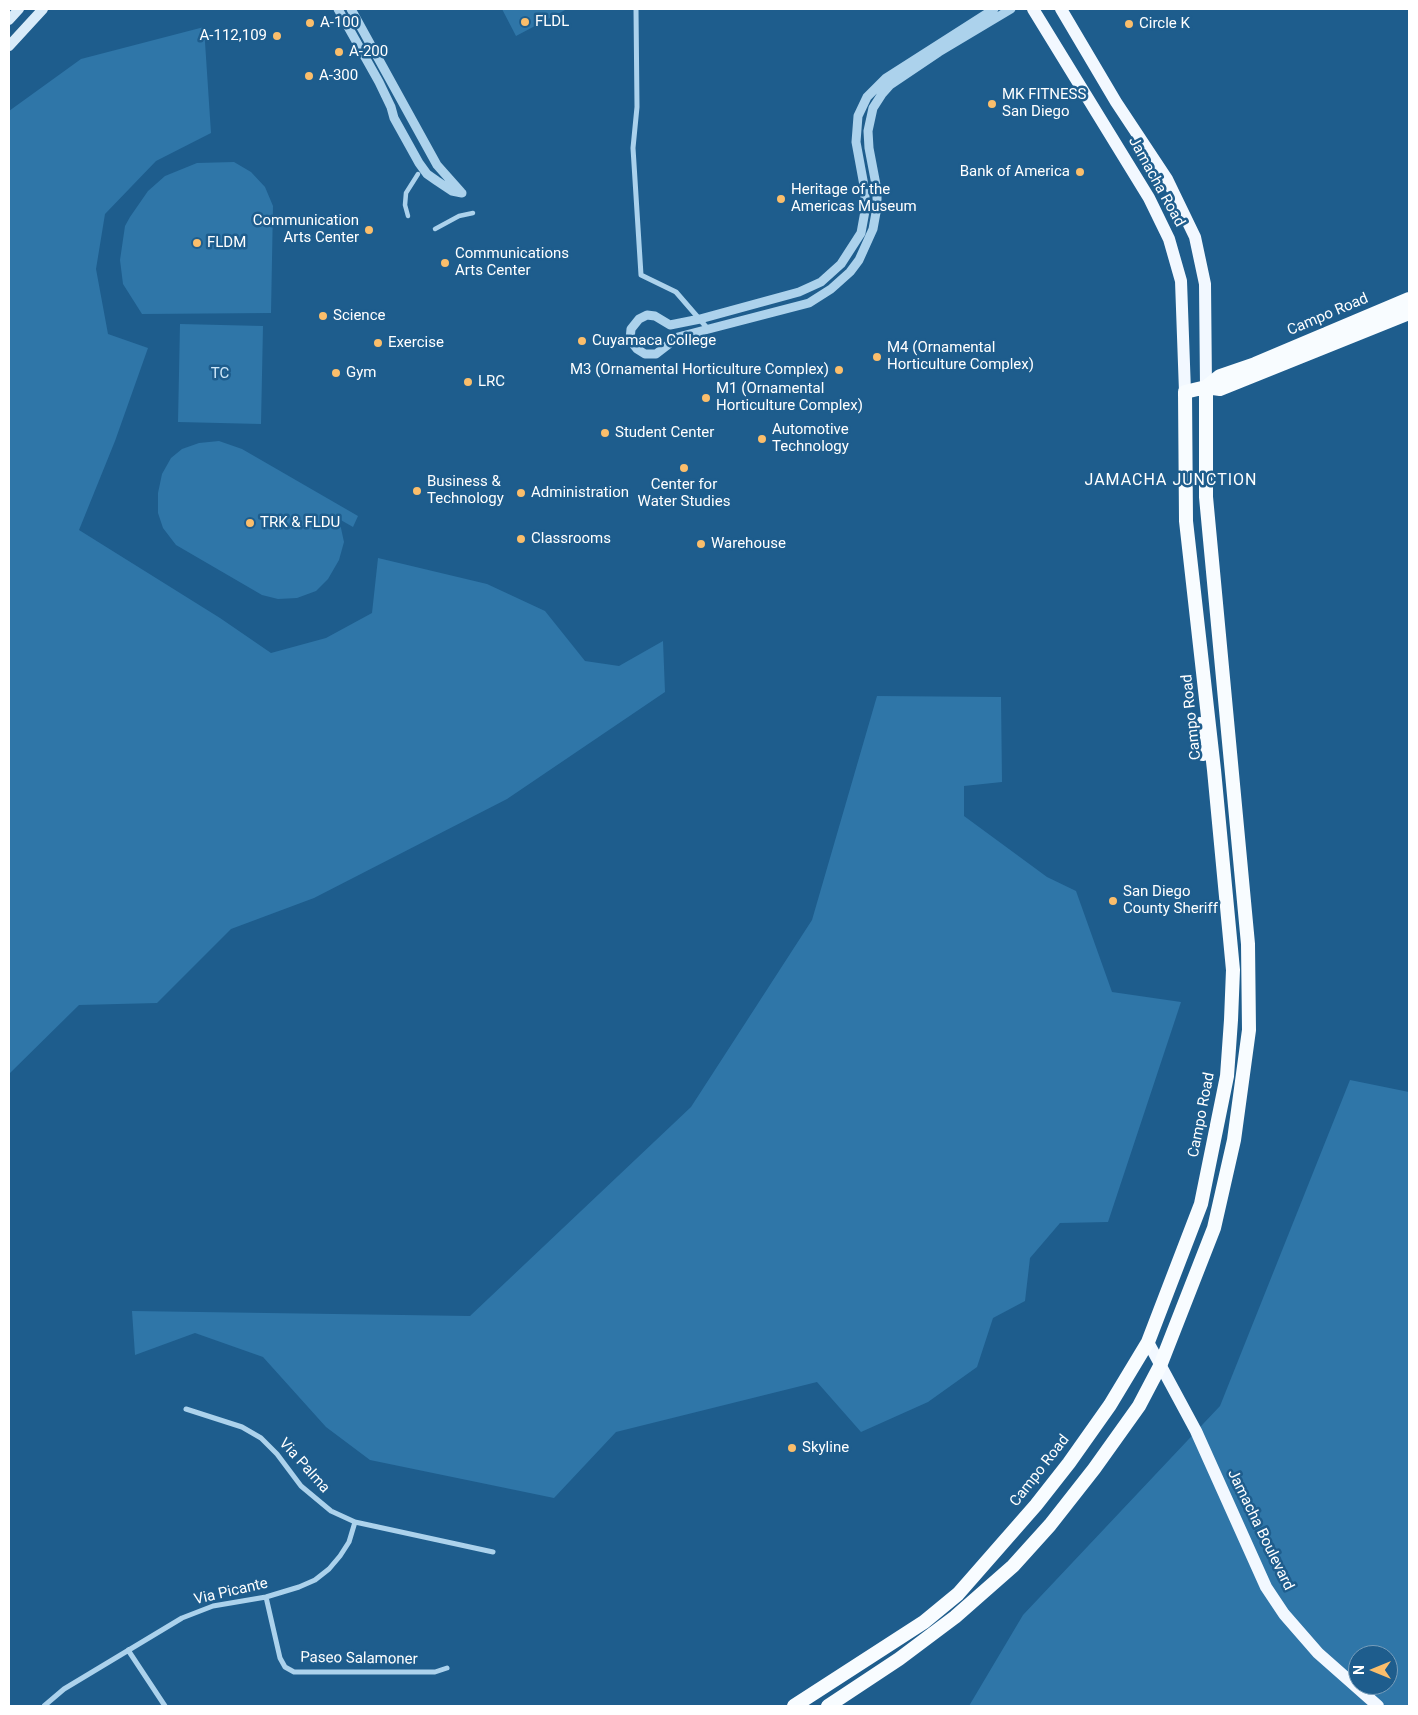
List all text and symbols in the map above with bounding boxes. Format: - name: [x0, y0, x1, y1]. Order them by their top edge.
- place label: FLDL: [535, 13, 569, 31]
- place label: A-100: [320, 14, 359, 32]
- place label: Circle K: [1139, 15, 1190, 33]
- marker: FLDL: [519, 16, 531, 28]
- marker: A-100: [304, 17, 316, 29]
- marker: Circle K: [1123, 18, 1135, 30]
- place label: A-112,109: [200, 27, 267, 45]
- marker: A-112,109: [271, 30, 283, 42]
- place label: A-200: [349, 43, 388, 61]
- marker: A-200: [333, 46, 345, 58]
- place label: A-300: [319, 67, 358, 85]
- marker: A-300: [303, 70, 315, 82]
- place label: MK FITNESS San Diego: [1002, 86, 1086, 121]
- marker: MK FITNESS San Diego: [986, 98, 998, 110]
- street label: Jamacha Road: [1124, 134, 1188, 230]
- place label: Bank of America: [960, 163, 1070, 181]
- marker: Bank of America: [1074, 166, 1086, 178]
- place label: Heritage of the Americas Museum: [791, 181, 917, 216]
- marker: Heritage of the Americas Museum: [775, 193, 787, 205]
- place label: Communication Arts Center: [253, 212, 359, 247]
- marker: Communication Arts Center: [363, 224, 375, 236]
- place label: FLDM: [207, 234, 246, 252]
- marker: FLDM: [191, 237, 203, 249]
- place label: Communications Arts Center: [455, 245, 569, 280]
- marker: Communications Arts Center: [439, 257, 451, 269]
- street label: Campo Road: [1285, 290, 1371, 340]
- place label: Science: [333, 307, 385, 325]
- marker: Science: [317, 310, 329, 322]
- place label: Cuyamaca College: [592, 332, 716, 350]
- place label: Exercise: [388, 334, 444, 352]
- marker: Cuyamaca College: [576, 335, 588, 347]
- marker: Exercise: [372, 337, 384, 349]
- place label: M4 (Ornamental Horticulture Complex): [887, 339, 1034, 374]
- marker: M4 (Ornamental Horticulture Complex): [871, 351, 883, 363]
- place label: M3 (Ornamental Horticulture Complex): [570, 361, 829, 379]
- place label: Gym: [346, 364, 376, 382]
- marker: M3 (Ornamental Horticulture Complex): [833, 364, 845, 376]
- park label: TC: [211, 365, 229, 383]
- marker: Gym: [330, 367, 342, 379]
- place label: LRC: [478, 373, 505, 391]
- marker: LRC: [462, 376, 474, 388]
- place label: M1 (Ornamental Horticulture Complex): [716, 380, 863, 415]
- marker: M1 (Ornamental Horticulture Complex): [700, 392, 712, 404]
- place label: Automotive Technology: [772, 421, 849, 456]
- place label: Student Center: [615, 424, 714, 442]
- marker: Student Center: [599, 427, 611, 439]
- marker: Automotive Technology: [756, 433, 768, 445]
- marker: Center for Water Studies: [678, 462, 690, 474]
- district label: JAMACHA JUNCTION: [1082, 471, 1260, 491]
- place label: Business & Technology: [427, 473, 504, 508]
- place label: Center for Water Studies: [638, 476, 730, 511]
- place label: Administration: [531, 484, 629, 502]
- marker: Business & Technology: [411, 485, 423, 497]
- marker: Administration: [515, 487, 527, 499]
- place label: TRK & FLDU: [260, 514, 340, 532]
- marker: TRK & FLDU: [244, 517, 256, 529]
- place label: Classrooms: [531, 530, 611, 548]
- marker: Classrooms: [515, 533, 527, 545]
- place label: Warehouse: [711, 535, 786, 553]
- marker: Warehouse: [695, 538, 707, 550]
- street label: Campo Road: [1179, 673, 1205, 761]
- place label: San Diego County Sheriff: [1123, 883, 1218, 918]
- marker: San Diego County Sheriff: [1107, 895, 1119, 907]
- street label: Campo Road: [1185, 1071, 1219, 1159]
- street label: Campo Road: [1006, 1431, 1074, 1511]
- street label: Via Palma: [275, 1435, 333, 1497]
- place label: Skyline: [802, 1439, 849, 1457]
- marker: Skyline: [786, 1442, 798, 1454]
- street label: Jamacha Boulevard: [1223, 1467, 1297, 1593]
- street label: Via Picante: [192, 1575, 270, 1609]
- north arrow: [1348, 1645, 1398, 1695]
- street label: Paseo Salamoner: [300, 1649, 418, 1669]
- text: N: [1351, 1665, 1367, 1675]

